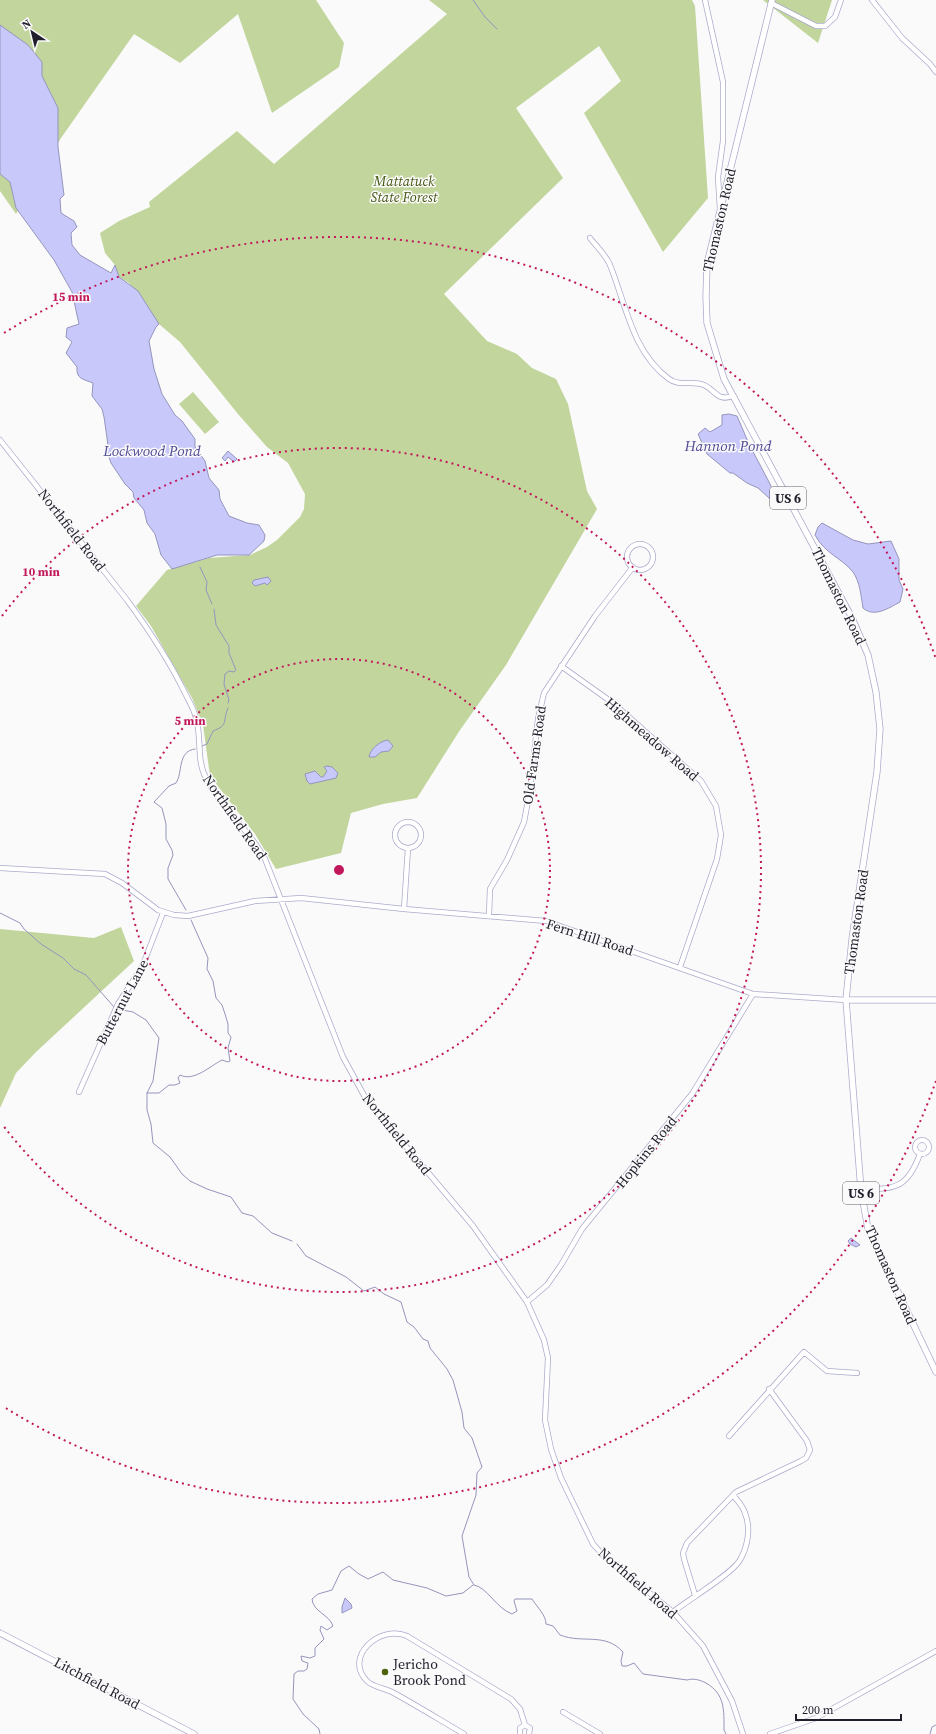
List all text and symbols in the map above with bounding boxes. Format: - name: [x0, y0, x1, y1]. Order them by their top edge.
- north arrow: [12, 12, 52, 52]
- text: N: [19, 16, 34, 33]
- street label: Thomaston Road: [697, 166, 741, 274]
- park label: Mattatuck State Forest: [371, 171, 439, 207]
- text: 15 min: [52, 289, 90, 305]
- water label: Hannon Pond: [683, 435, 772, 456]
- water label: Lockwood Pond: [102, 440, 201, 461]
- street label: Northfield Road: [33, 485, 111, 575]
- road number: US 6: [770, 487, 806, 509]
- street label: Thomaston Road: [807, 544, 871, 648]
- text: 10 min: [22, 564, 60, 580]
- street label: Highmeadow Road: [601, 692, 703, 786]
- street label: Old Farms Road: [517, 704, 551, 806]
- text: 5 min: [174, 713, 206, 729]
- street label: Northfield Road: [198, 770, 272, 864]
- centre of rings: [332, 863, 346, 877]
- street label: Thomaston Road: [839, 868, 873, 976]
- street label: Fern Hill Road: [544, 913, 636, 961]
- street label: Butternut Lane: [91, 956, 153, 1048]
- street label: Northfield Road: [358, 1089, 436, 1179]
- street label: Hopkins Road: [611, 1112, 681, 1192]
- road number: US 6: [843, 1182, 879, 1204]
- street label: Thomaston Road: [860, 1222, 922, 1328]
- street label: Northfield Road: [594, 1543, 682, 1623]
- street label: Litchfield Road: [50, 1652, 144, 1714]
- place label: Jericho Brook Pond: [392, 1654, 466, 1690]
- marker: Jericho Brook Pond: [380, 1667, 390, 1677]
- scale bar: [796, 1696, 901, 1722]
- text: 200 m: [802, 1702, 834, 1718]

